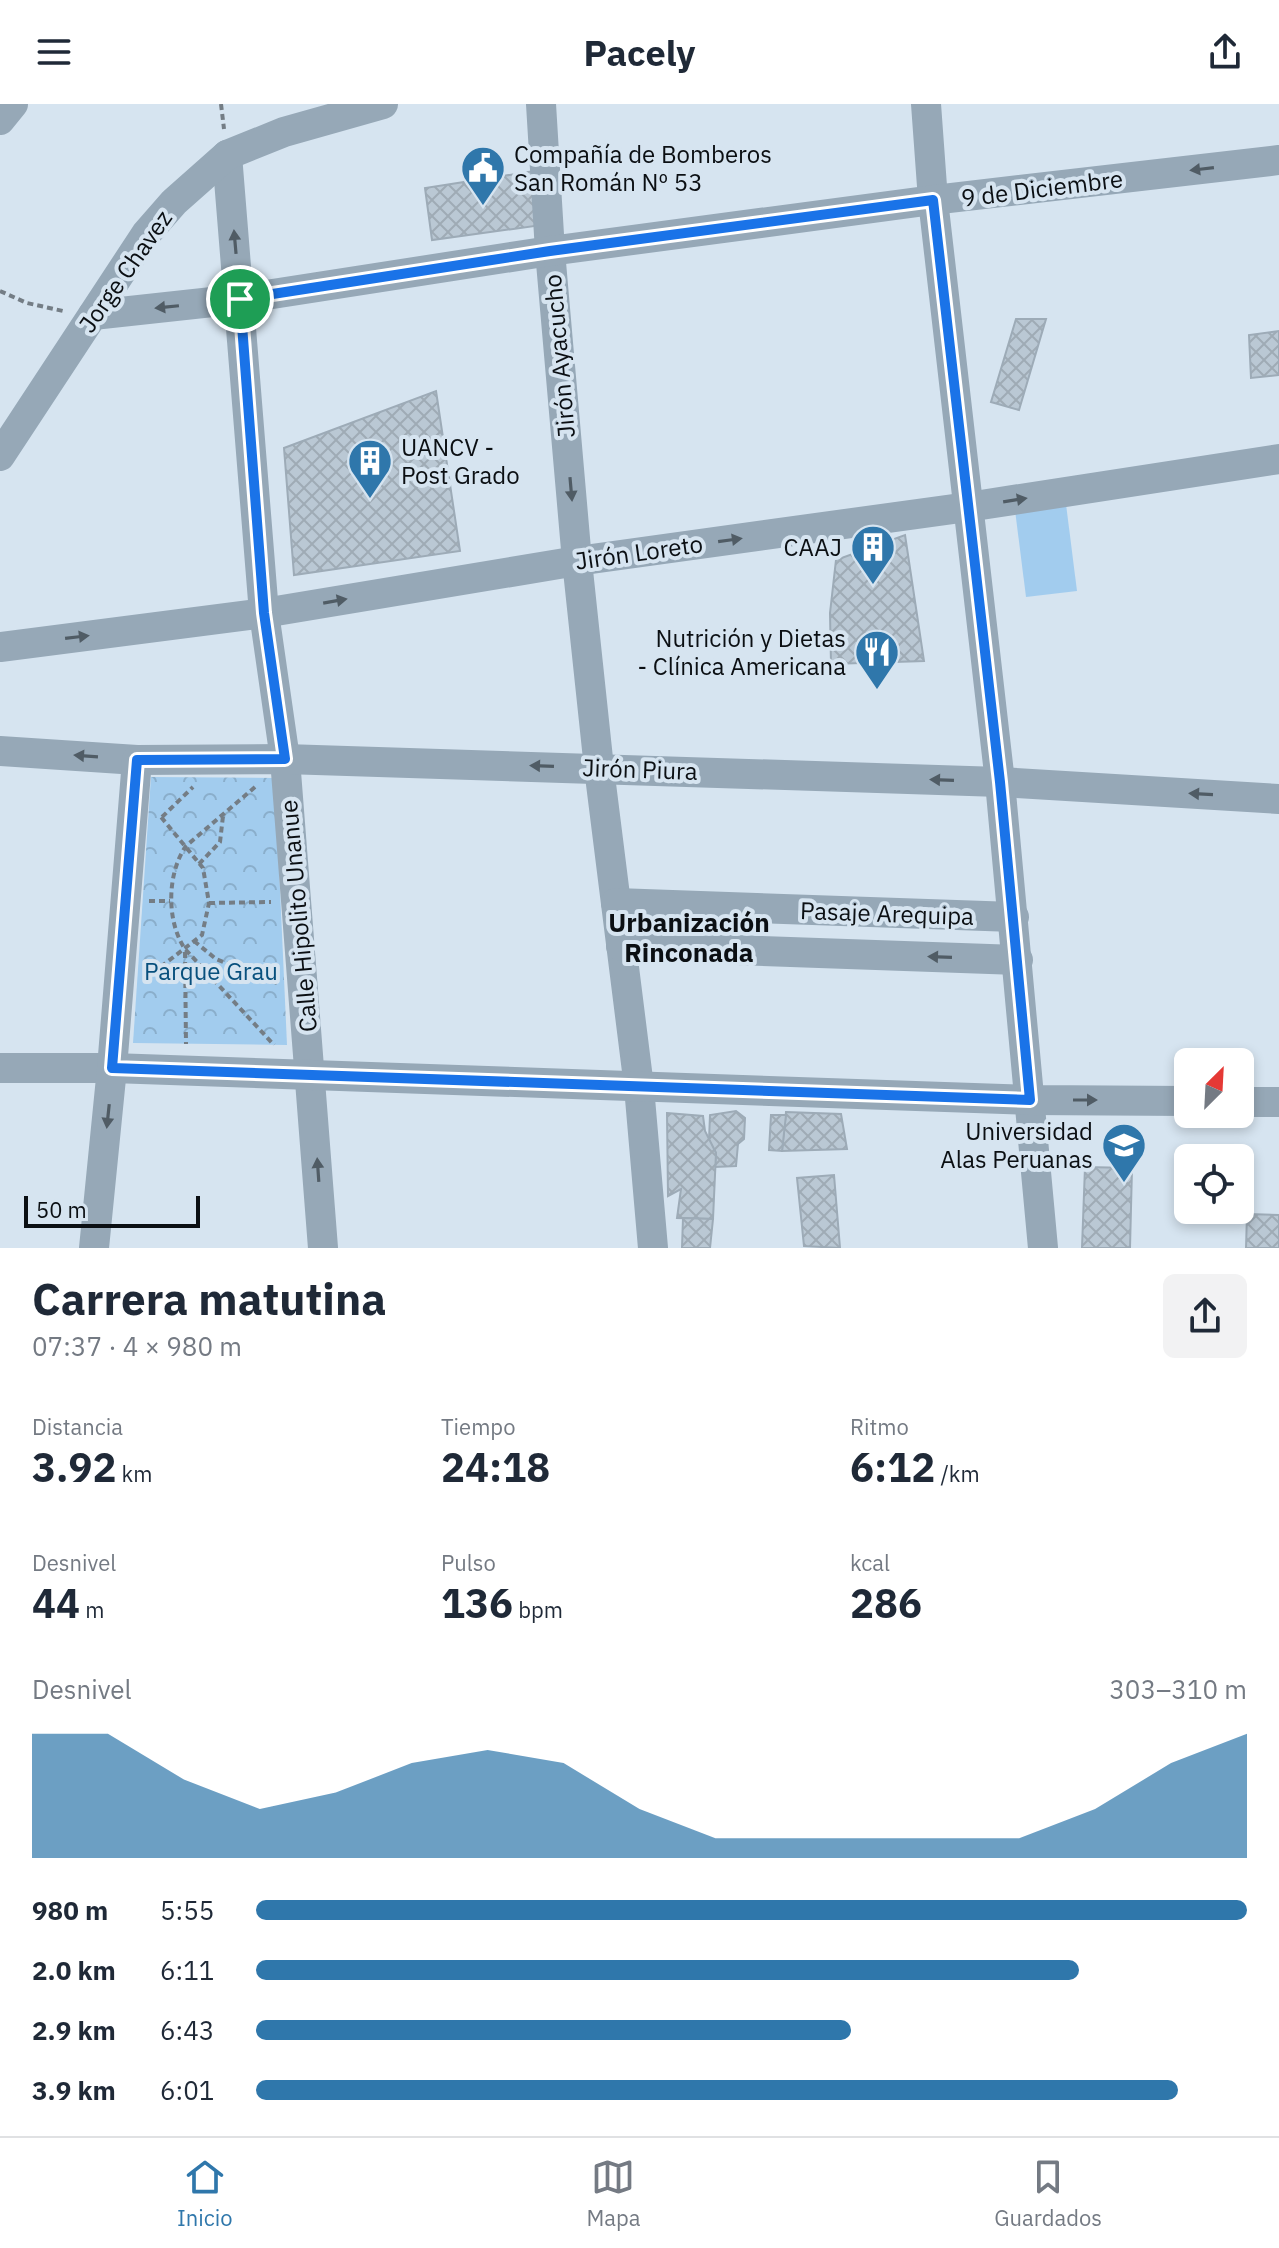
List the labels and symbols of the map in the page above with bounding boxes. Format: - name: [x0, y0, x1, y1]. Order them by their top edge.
- place label: Compañía de Bomberos San Román Nº 53: [514, 138, 772, 198]
- public building icon: Compañía de Bomberos San Román Nº 53: [459, 144, 507, 207]
- street label: 9 de Diciembre: [959, 162, 1125, 214]
- one-way arrow: [1189, 163, 1214, 176]
- street label: Jorge Chavez: [71, 204, 179, 338]
- one-way arrow: [228, 229, 241, 254]
- pin: [206, 265, 274, 333]
- street label: Jirón Ayacucho: [536, 273, 582, 439]
- one-way arrow: [154, 301, 179, 314]
- place label: UANCV - Post Grado: [401, 431, 520, 491]
- building icon: UANCV - Post Grado: [346, 437, 394, 500]
- one-way arrow: [565, 477, 578, 502]
- one-way arrow: [1003, 493, 1028, 506]
- building icon: CAAJ: [849, 523, 897, 586]
- street label: Jirón Loreto: [573, 527, 705, 577]
- place label: CAAJ: [784, 531, 842, 563]
- one-way arrow: [718, 533, 743, 546]
- one-way arrow: [323, 595, 348, 607]
- place label: Nutrición y Dietas - Clínica Americana: [637, 622, 846, 682]
- restaurant icon: Nutrición y Dietas - Clínica Americana: [853, 628, 901, 691]
- one-way arrow: [65, 630, 90, 643]
- one-way arrow: [73, 749, 98, 762]
- street label: Jirón Piura: [582, 751, 698, 787]
- one-way arrow: [529, 760, 554, 773]
- one-way arrow: [929, 773, 954, 786]
- one-way arrow: [1188, 787, 1213, 800]
- street label: Calle Hipolito Unanue: [272, 799, 324, 1033]
- street label: Pasaje Arequipa: [799, 894, 975, 932]
- district label: Urbanización Rinconada: [608, 905, 770, 969]
- one-way arrow: [927, 950, 952, 963]
- park label: Parque Grau: [144, 955, 278, 987]
- north arrow: [1174, 1048, 1254, 1128]
- one-way arrow: [1073, 1094, 1098, 1107]
- one-way arrow: [101, 1104, 114, 1129]
- place label: Universidad Alas Peruanas: [940, 1115, 1093, 1175]
- school or university icon: Universidad Alas Peruanas: [1100, 1121, 1148, 1184]
- one-way arrow: [311, 1157, 324, 1182]
- scale bar: [24, 1192, 200, 1228]

